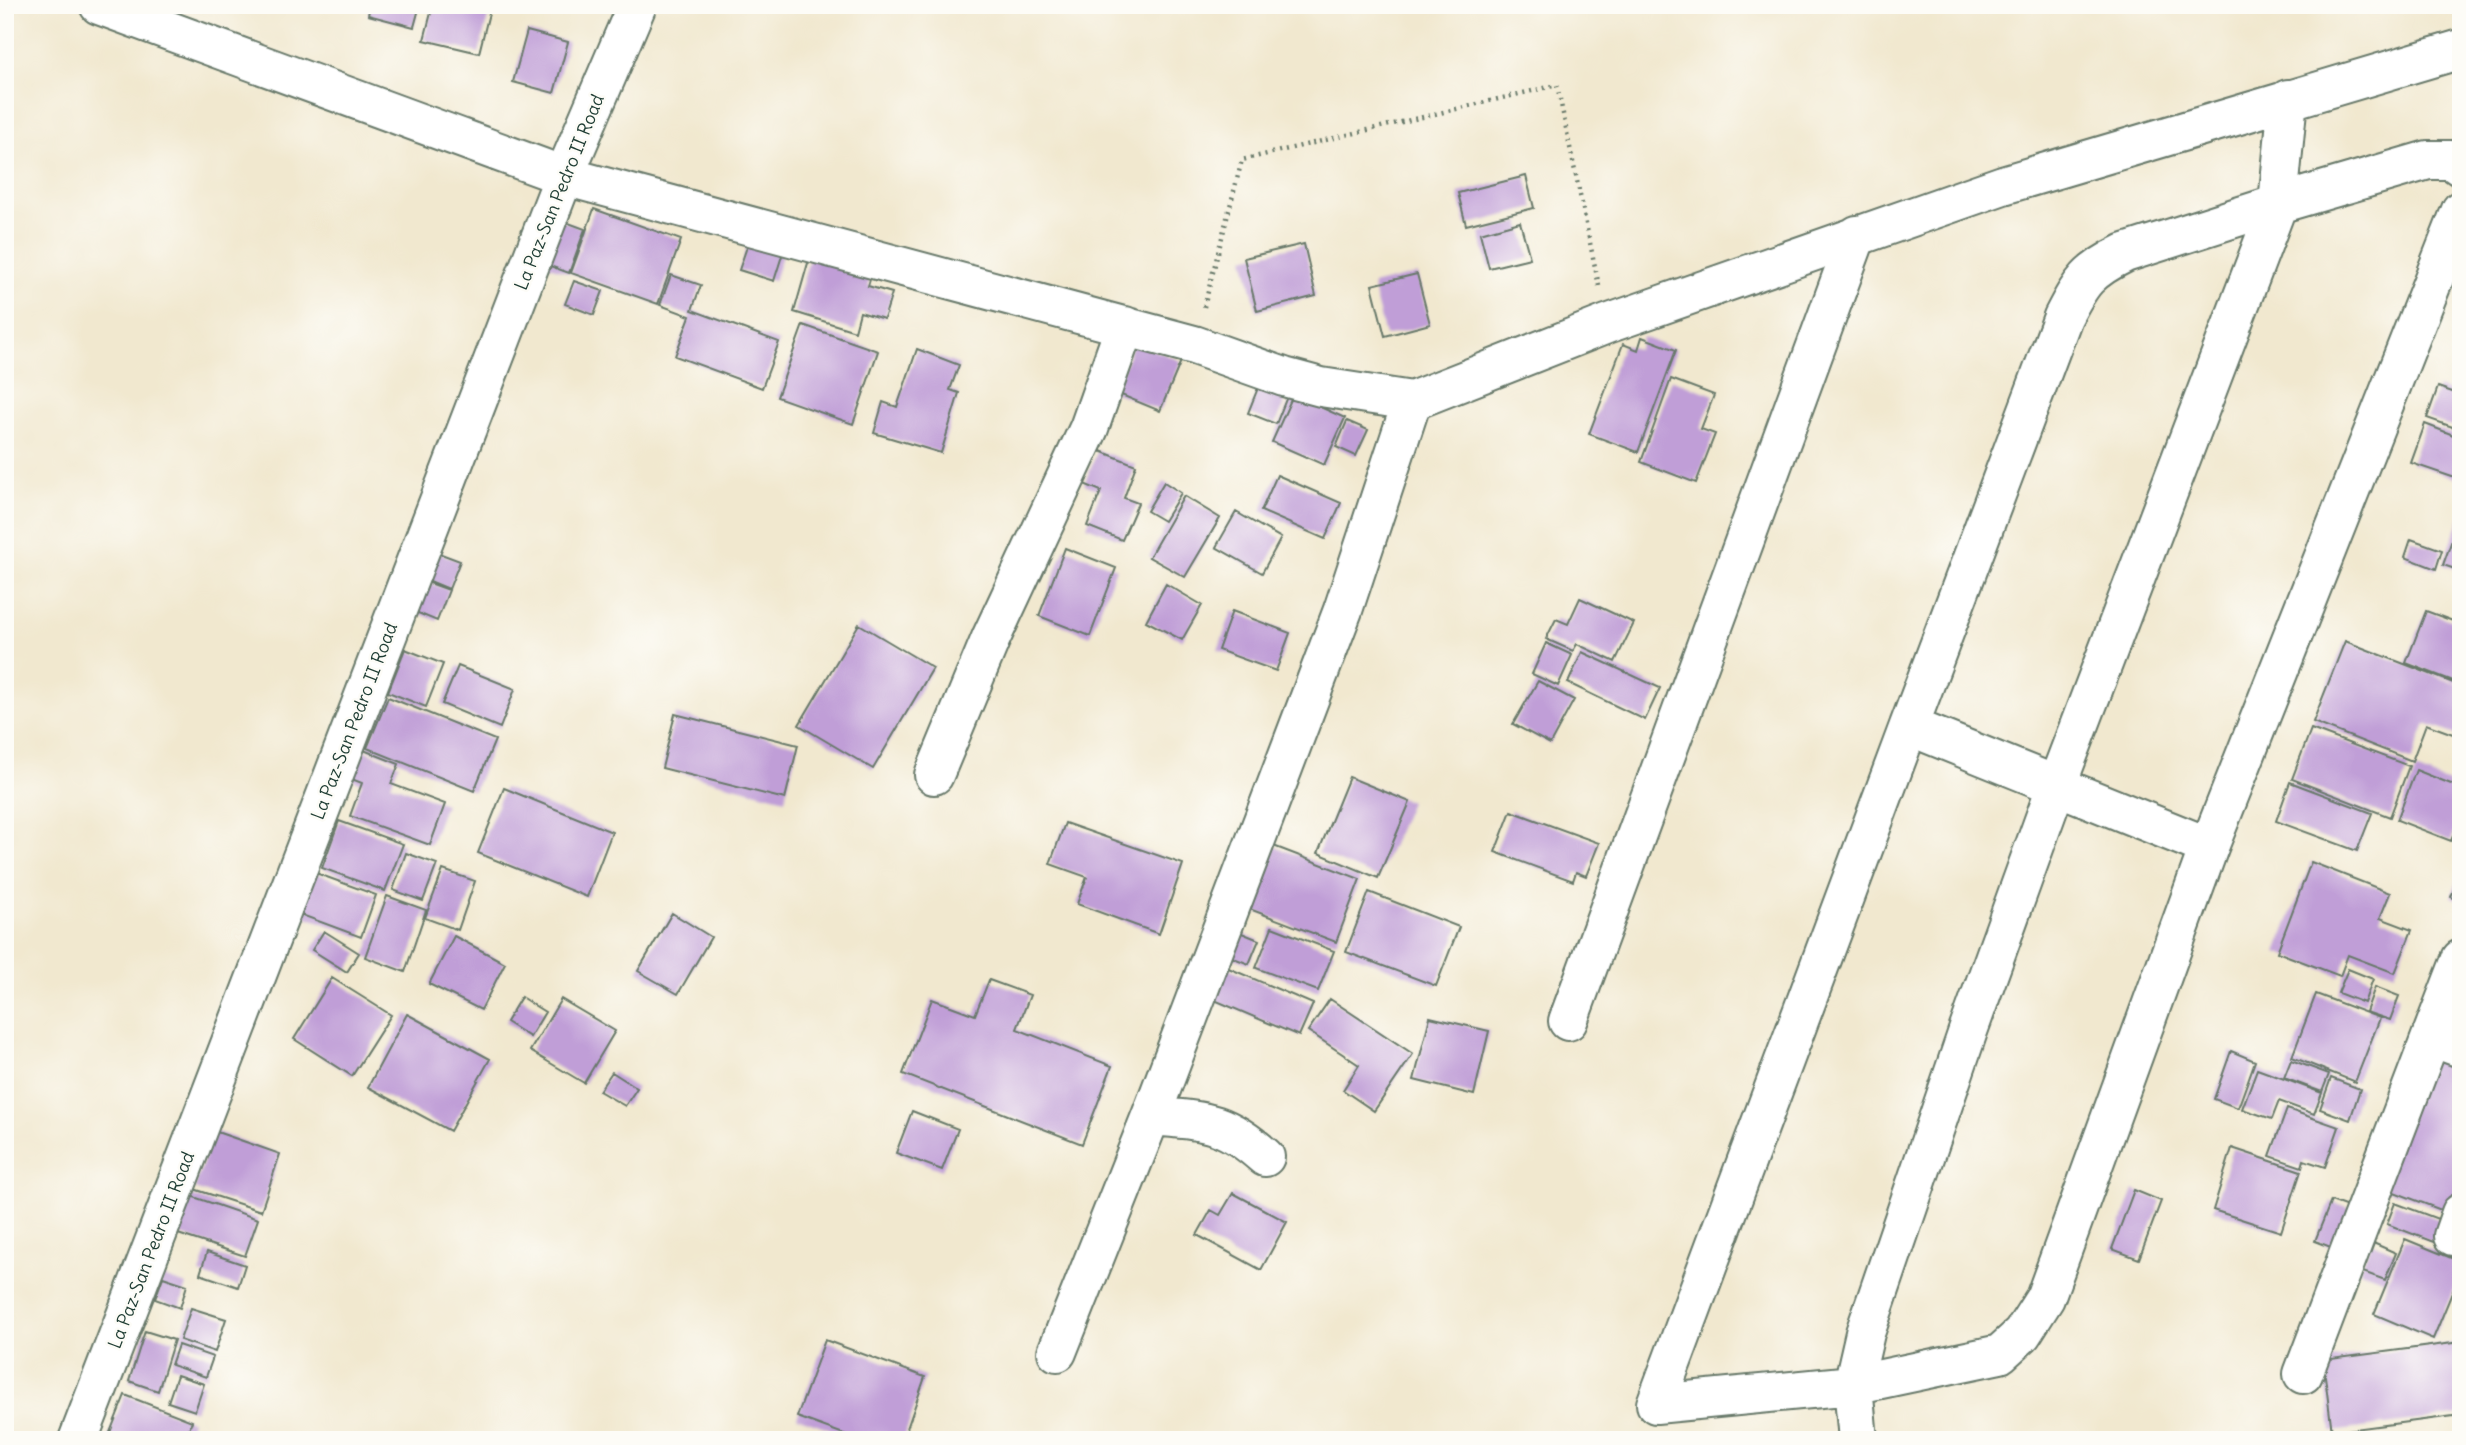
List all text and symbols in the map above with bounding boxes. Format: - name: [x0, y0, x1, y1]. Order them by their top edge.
- street label: La Paz-San Pedro II Road: [509, 90, 609, 293]
- street label: La Paz-San Pedro II Road: [306, 619, 402, 823]
- street label: La Paz-San Pedro II Road: [103, 1148, 199, 1352]

